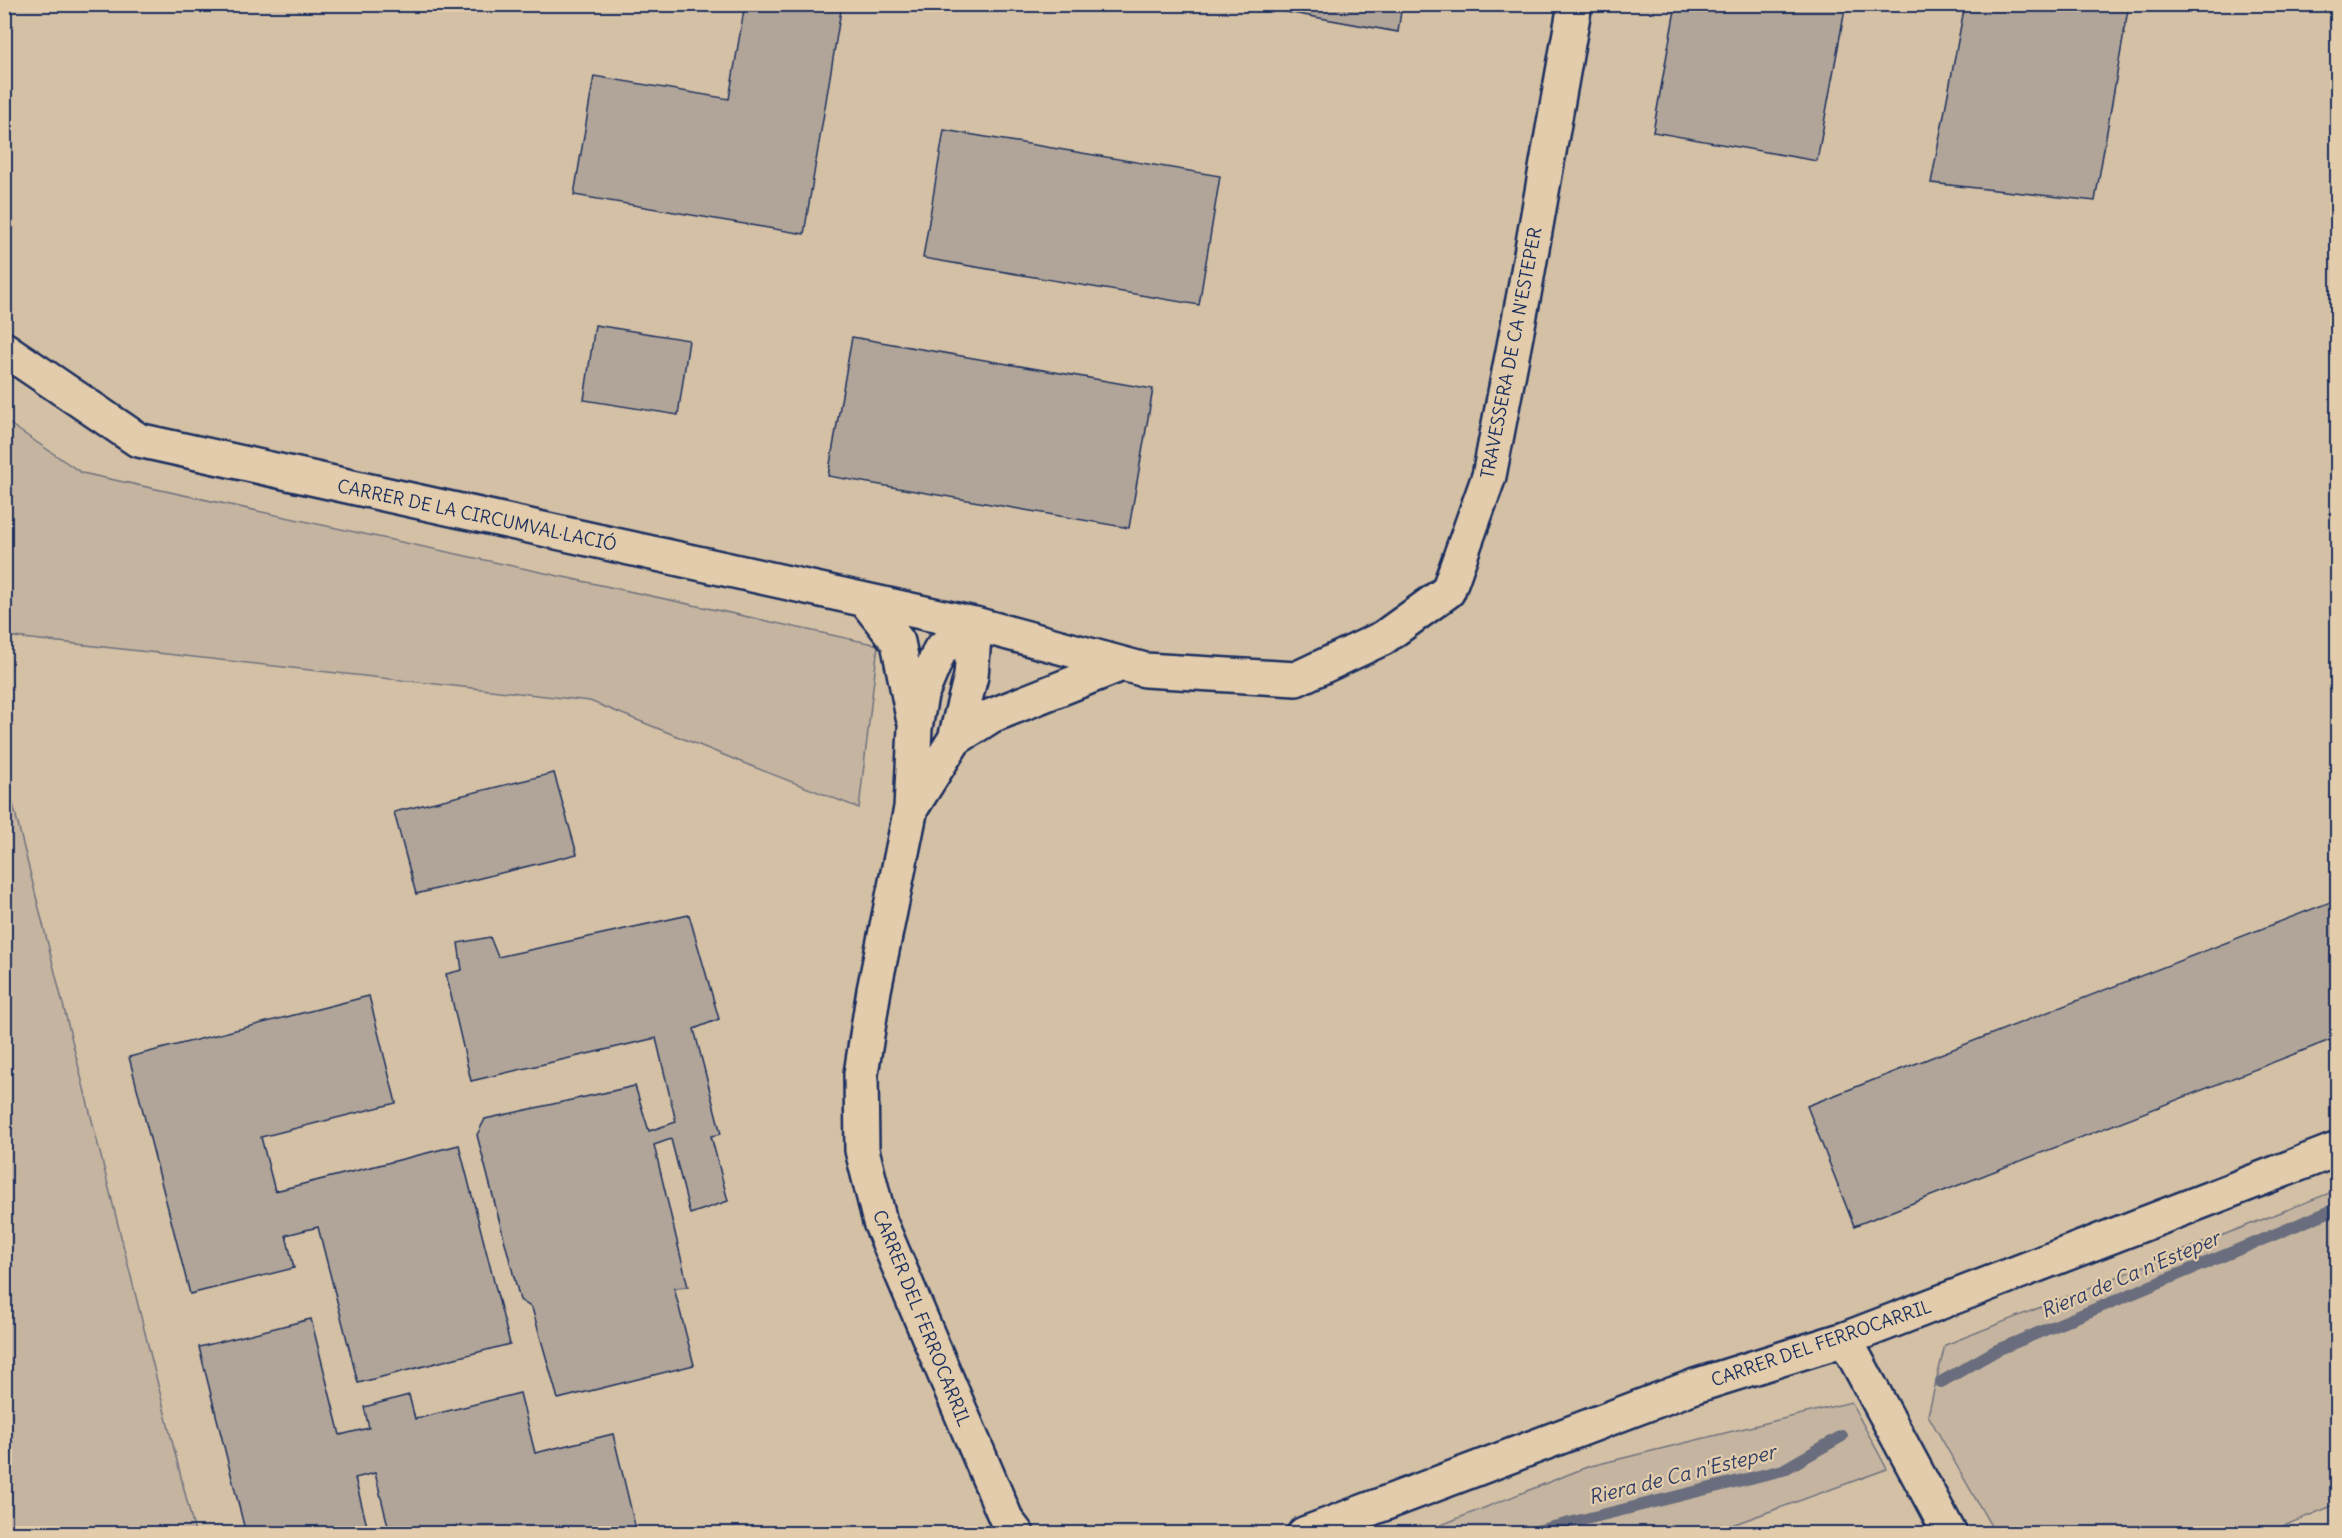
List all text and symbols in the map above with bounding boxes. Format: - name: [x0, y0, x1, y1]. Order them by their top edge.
- street label: TRAVESSERA DE CA N'ESTEPER: [1475, 225, 1547, 481]
- street label: CARRER DE LA CIRCUMVAL·LACIÓ: [335, 474, 619, 556]
- street label: CARRER DEL FERROCARRIL: [868, 1206, 976, 1430]
- water label: Riera de Ca n'Esteper: [2037, 1224, 2226, 1323]
- street label: CARRER DEL FERROCARRIL: [1708, 1294, 1934, 1392]
- water label: Riera de Ca n'Esteper: [1586, 1438, 1781, 1509]

